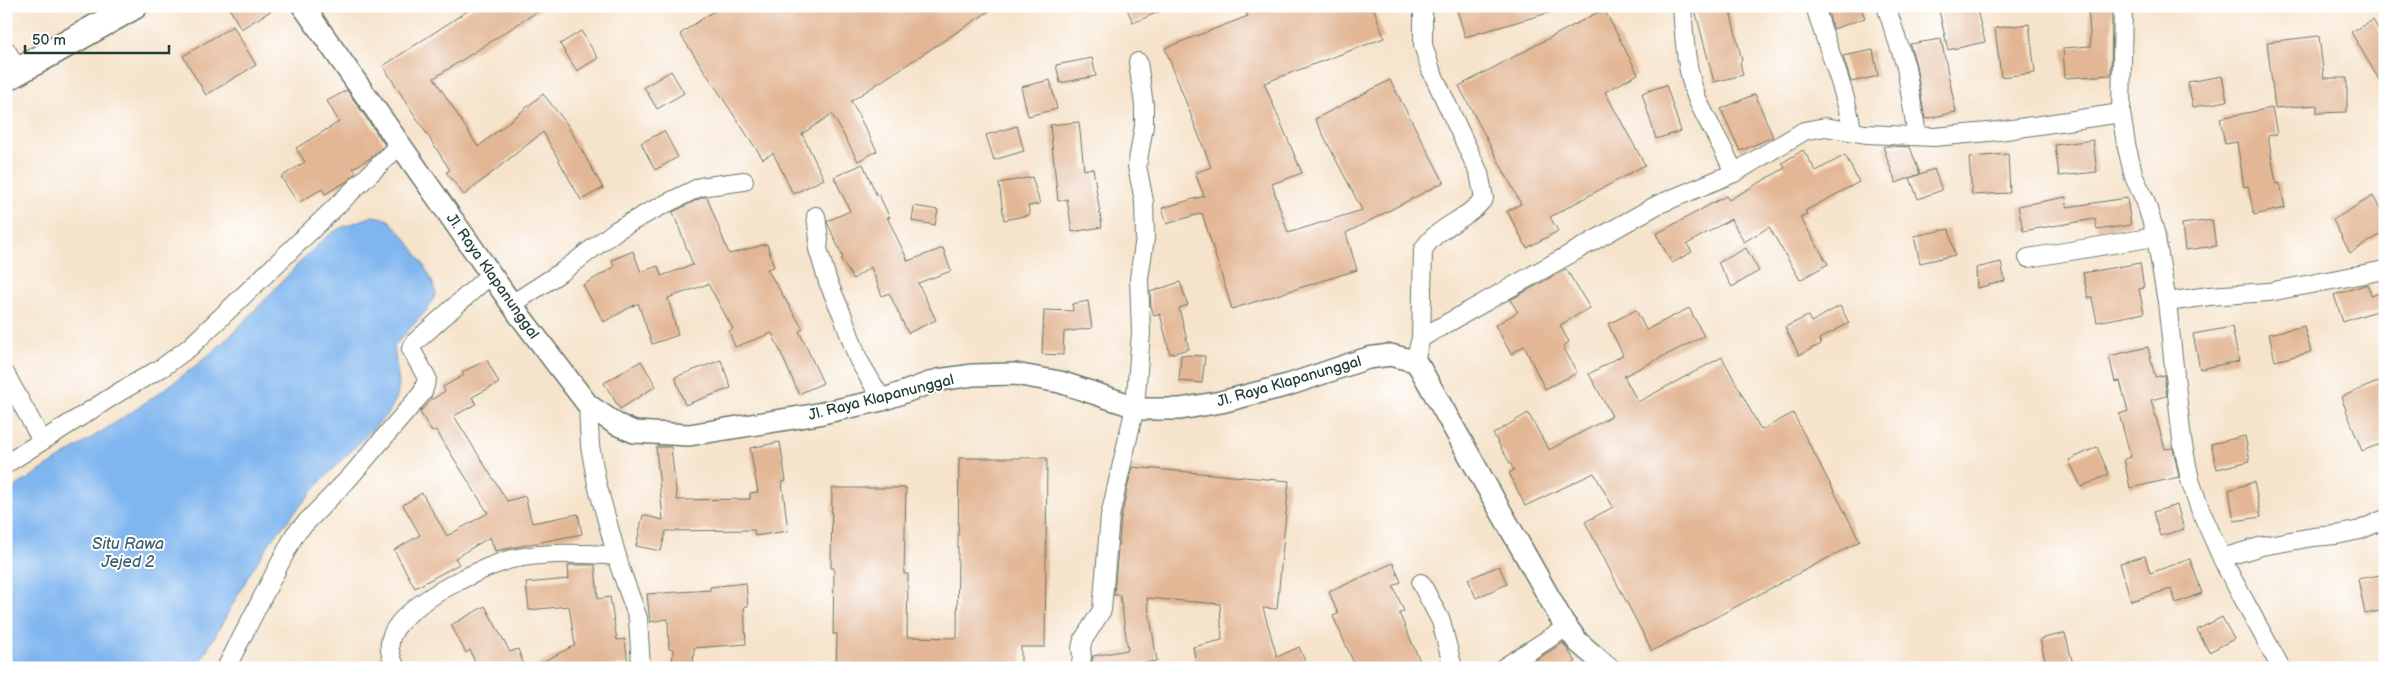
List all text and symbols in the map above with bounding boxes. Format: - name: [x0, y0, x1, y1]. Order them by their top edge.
- scale bar: [25, 22, 169, 54]
- text: 50 m: [32, 31, 66, 50]
- street label: Jl. Raya Klapanunggal: [442, 210, 543, 343]
- street label: Jl. Raya Klapanunggal: [1215, 352, 1364, 411]
- street label: Jl. Raya Klapanunggal: [806, 370, 956, 425]
- water label: Situ Rawa Jejed 2: [92, 535, 164, 572]

